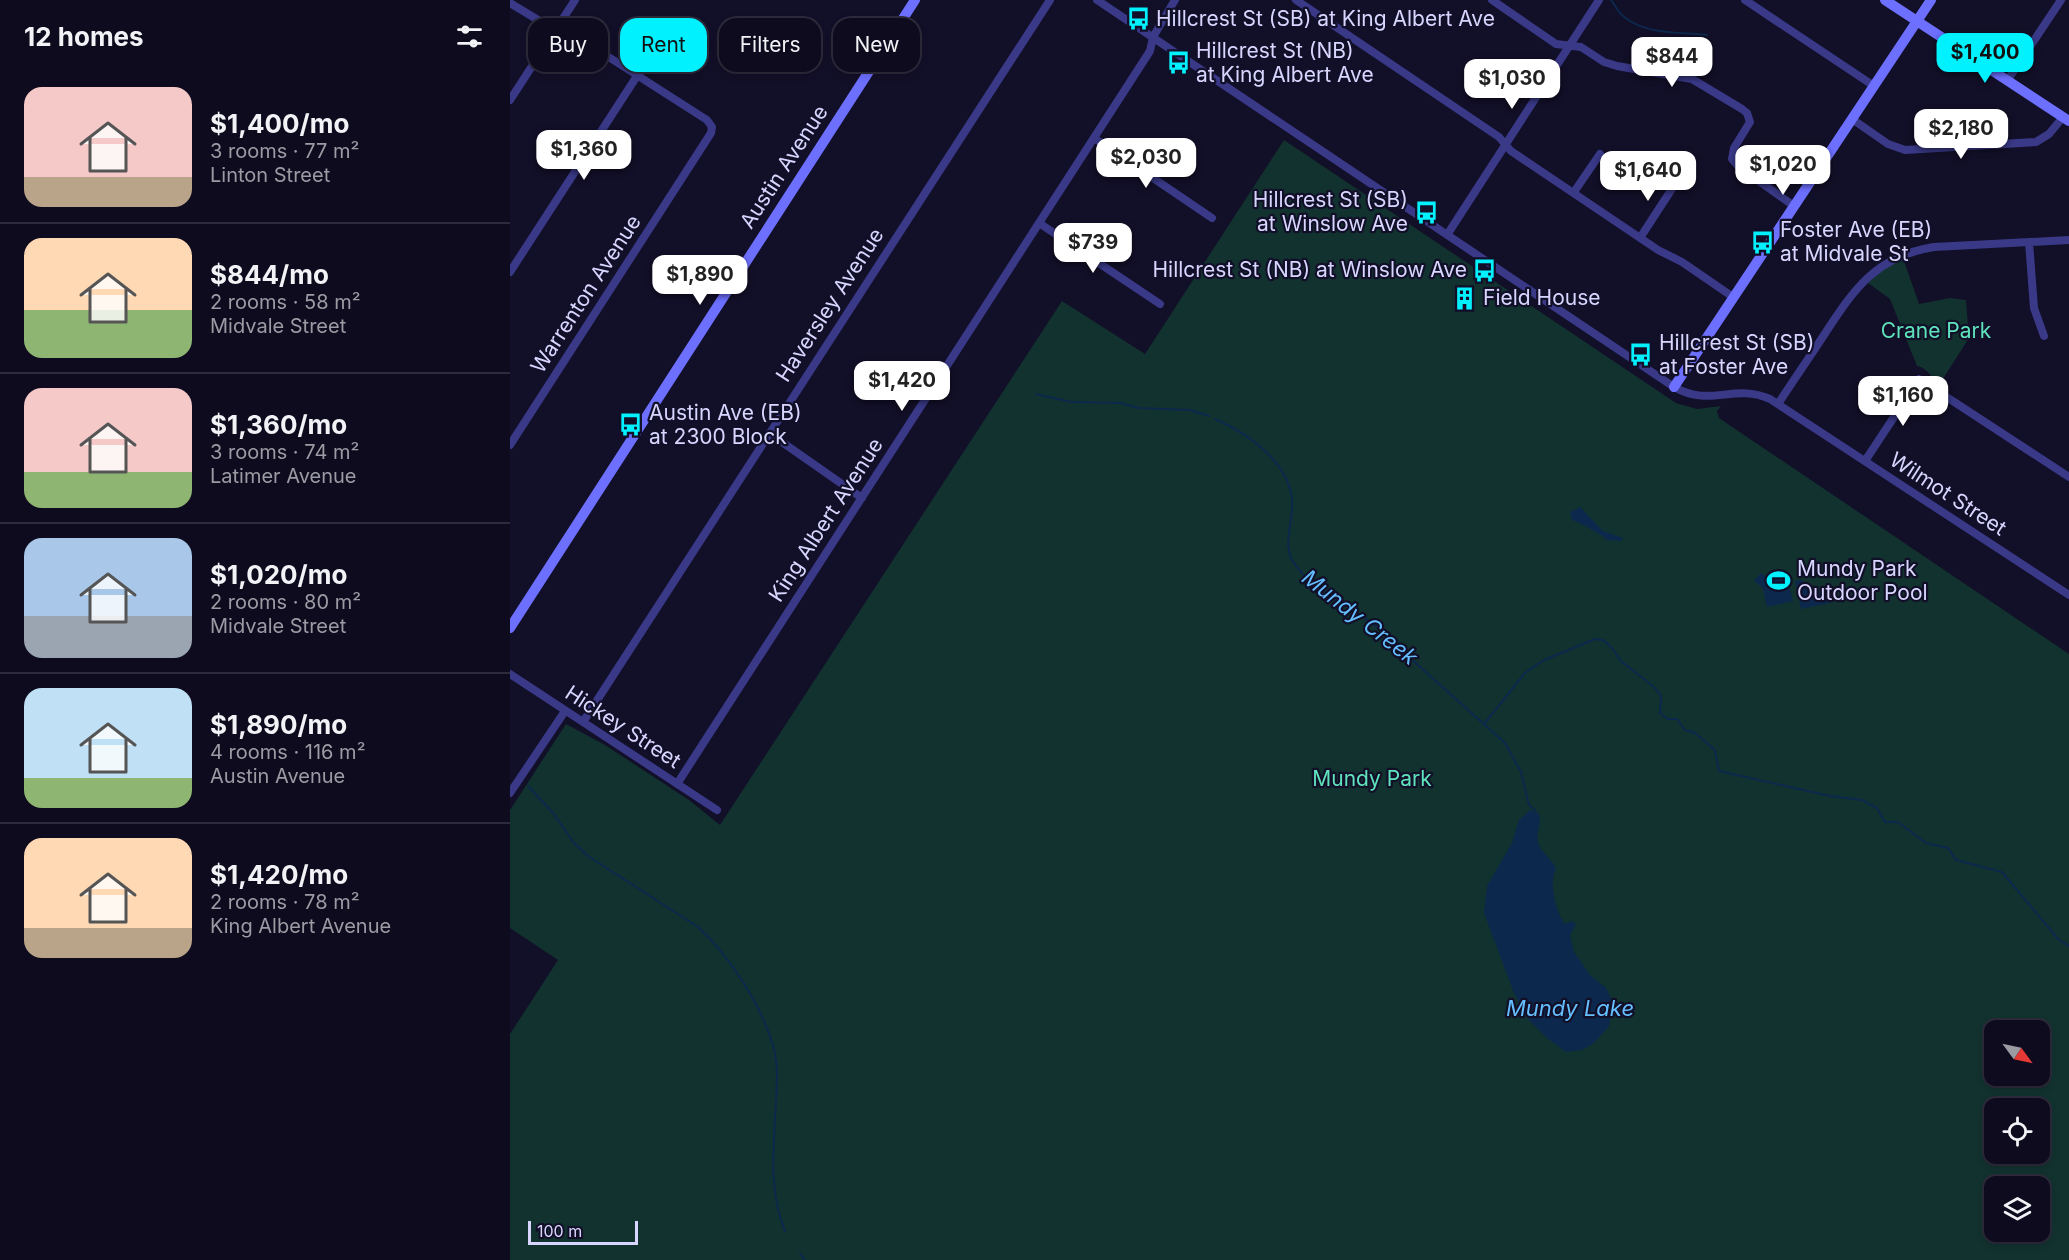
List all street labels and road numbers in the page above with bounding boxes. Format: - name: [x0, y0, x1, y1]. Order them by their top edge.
- street label: Austin Avenue: [734, 100, 833, 233]
- street label: Warrenton Avenue: [525, 210, 646, 377]
- street label: Haversley Avenue: [771, 223, 889, 386]
- street label: King Albert Avenue: [763, 433, 888, 606]
- street label: Wilmot Street: [1885, 447, 2011, 541]
- street label: Hickey Street: [561, 680, 686, 773]

